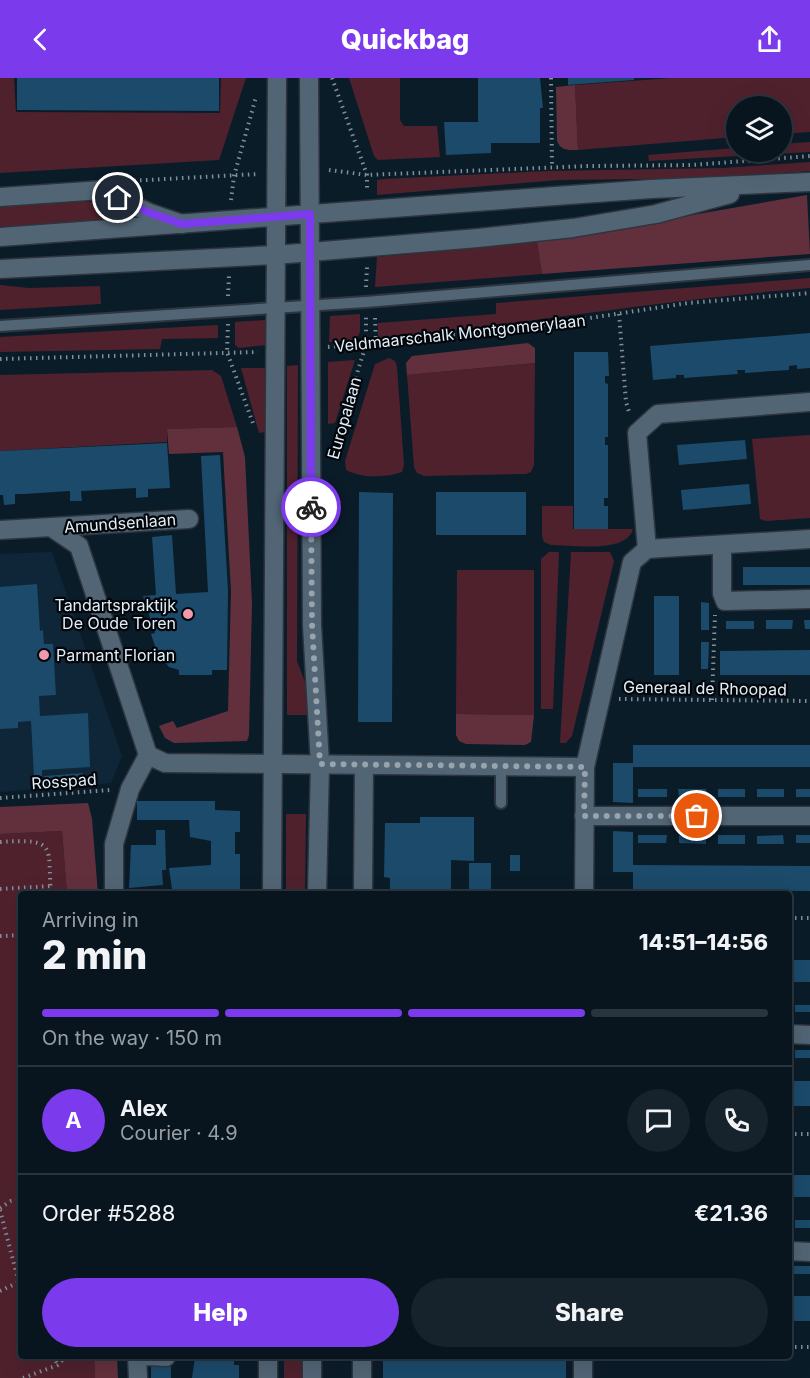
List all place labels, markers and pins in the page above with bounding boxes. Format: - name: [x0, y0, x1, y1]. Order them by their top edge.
- pin: [92, 172, 143, 223]
- place label: Tandartspraktijk De Oude Toren: [54, 595, 176, 633]
- marker: Tandartspraktijk De Oude Toren: [181, 607, 195, 621]
- place label: Parmant Florian: [56, 645, 175, 665]
- marker: Parmant Florian: [37, 648, 51, 662]
- pin: [671, 790, 722, 841]

